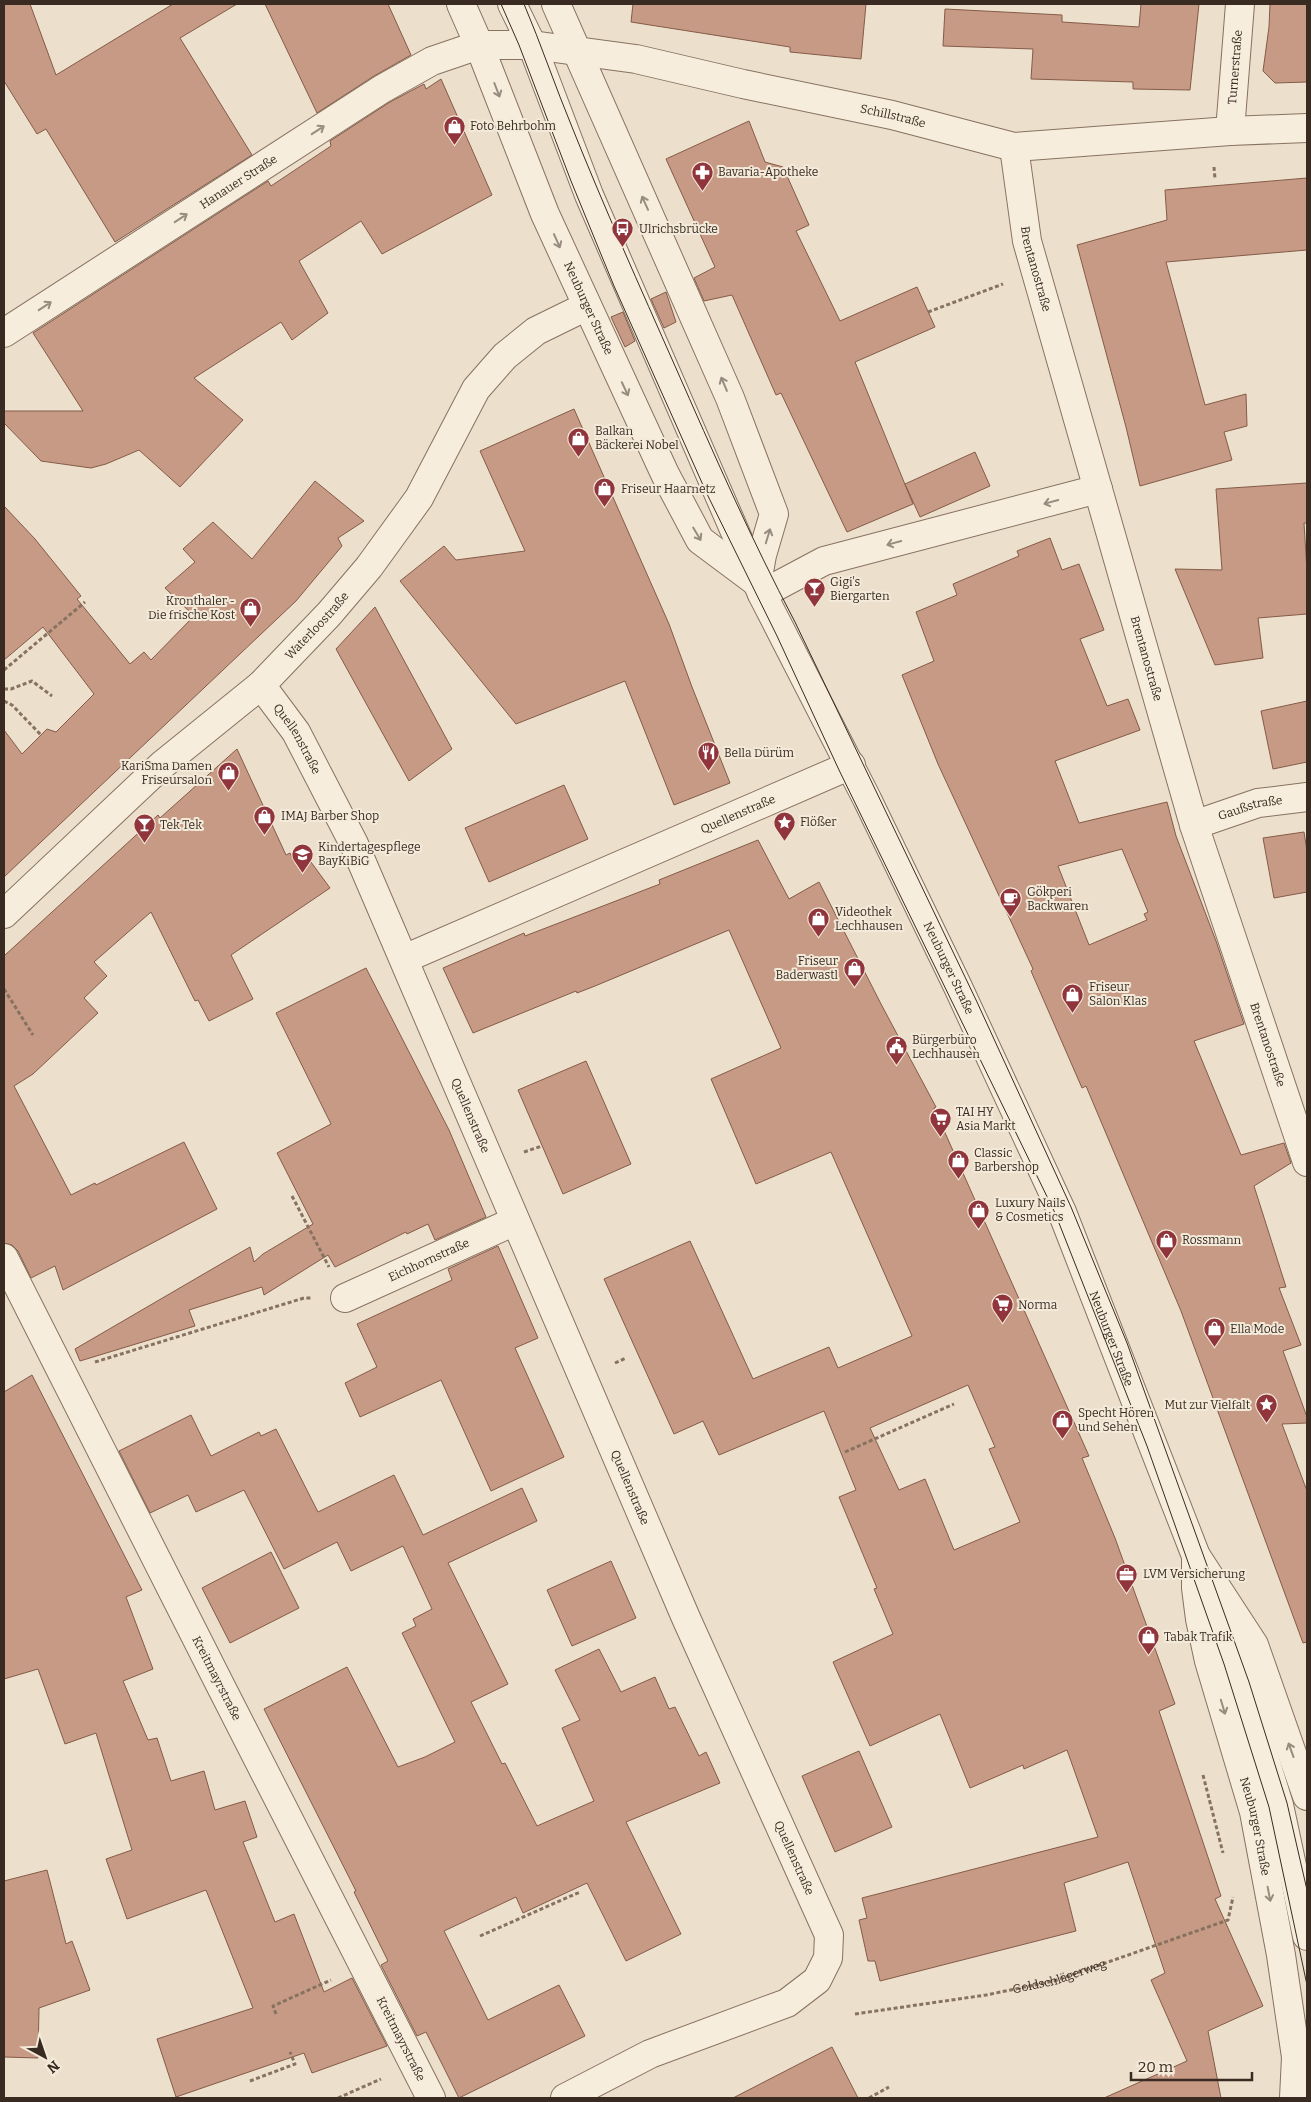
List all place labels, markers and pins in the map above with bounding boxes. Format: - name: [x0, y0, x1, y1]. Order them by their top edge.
- shop icon: Foto Behrbohm: [442, 114, 466, 145]
- place label: Foto Behrbohm: [470, 119, 557, 133]
- pharmacy icon: Bavaria-Apotheke: [690, 160, 714, 191]
- place label: Bavaria-Apotheke: [718, 165, 818, 179]
- bus stop icon: Ulrichsbrücke: [611, 217, 635, 248]
- place label: Ulrichsbrücke: [639, 222, 718, 236]
- place label: Balkan Bäckerei Nobel: [595, 424, 679, 452]
- shop icon: Balkan Bäckerei Nobel: [567, 426, 591, 457]
- shop icon: Friseur Haarnetz: [593, 477, 617, 508]
- place label: Friseur Haarnetz: [621, 482, 716, 496]
- place label: Gigi's Biergarten: [830, 575, 890, 603]
- bar icon: Gigi's Biergarten: [802, 577, 826, 608]
- place label: Kronthaler - Die frische Kost: [148, 594, 236, 622]
- shop icon: Kronthaler - Die frische Kost: [239, 596, 263, 627]
- restaurant icon: Bella Dürüm: [696, 741, 720, 772]
- place label: Bella Dürüm: [724, 746, 794, 760]
- place label: KariSma Damen Friseursalon: [121, 759, 212, 787]
- shop icon: KariSma Damen Friseursalon: [216, 761, 240, 792]
- shop icon: IMAJ Barber Shop: [253, 804, 277, 835]
- place label: IMAJ Barber Shop: [281, 809, 379, 823]
- place icon: Flößer: [772, 810, 796, 841]
- bar icon: Tek Tek: [132, 813, 156, 844]
- place label: Flößer: [800, 815, 837, 829]
- place label: Tek Tek: [160, 818, 202, 832]
- place label: Kindertagespflege BayKiBiG: [318, 840, 421, 868]
- school or university icon: Kindertagespflege BayKiBiG: [290, 842, 314, 873]
- place label: Gökperi Backwaren: [1027, 885, 1089, 913]
- cafe icon: Gökperi Backwaren: [999, 887, 1023, 918]
- place label: Videothek Lechhausen: [835, 905, 903, 933]
- shop icon: Videothek Lechhausen: [807, 907, 831, 938]
- place label: Friseur Baderwastl: [776, 954, 839, 982]
- shop icon: Friseur Baderwastl: [842, 956, 866, 987]
- place label: Friseur Salon Klas: [1089, 980, 1147, 1008]
- shop icon: Friseur Salon Klas: [1061, 982, 1085, 1013]
- place label: Bürgerbüro Lechhausen: [912, 1033, 980, 1061]
- public building icon: Bürgerbüro Lechhausen: [884, 1035, 908, 1066]
- place label: TAI HY Asia Markt: [956, 1105, 1016, 1133]
- supermarket icon: TAI HY Asia Markt: [928, 1107, 952, 1138]
- place label: Classic Barbershop: [974, 1146, 1039, 1174]
- shop icon: Classic Barbershop: [946, 1148, 970, 1179]
- place label: Luxury Nails & Cosmetics: [995, 1196, 1066, 1224]
- shop icon: Luxury Nails & Cosmetics: [967, 1198, 991, 1229]
- shop icon: Rossmann: [1154, 1228, 1178, 1259]
- place label: Rossmann: [1182, 1233, 1242, 1247]
- supermarket icon: Norma: [990, 1293, 1014, 1324]
- place label: Norma: [1018, 1298, 1058, 1312]
- shop icon: Ella Mode: [1202, 1317, 1226, 1348]
- place label: Ella Mode: [1230, 1322, 1284, 1336]
- place icon: Mut zur Vielfalt: [1254, 1393, 1278, 1424]
- place label: Mut zur Vielfalt: [1164, 1398, 1251, 1412]
- place label: Specht Hören und Sehen: [1078, 1406, 1155, 1434]
- shop icon: Specht Hören und Sehen: [1050, 1408, 1074, 1439]
- office icon: LVM Versicherung: [1115, 1562, 1139, 1593]
- place label: LVM Versicherung: [1143, 1567, 1245, 1581]
- shop icon: Tabak Trafik: [1136, 1625, 1160, 1656]
- place label: Tabak Trafik: [1164, 1630, 1233, 1644]

